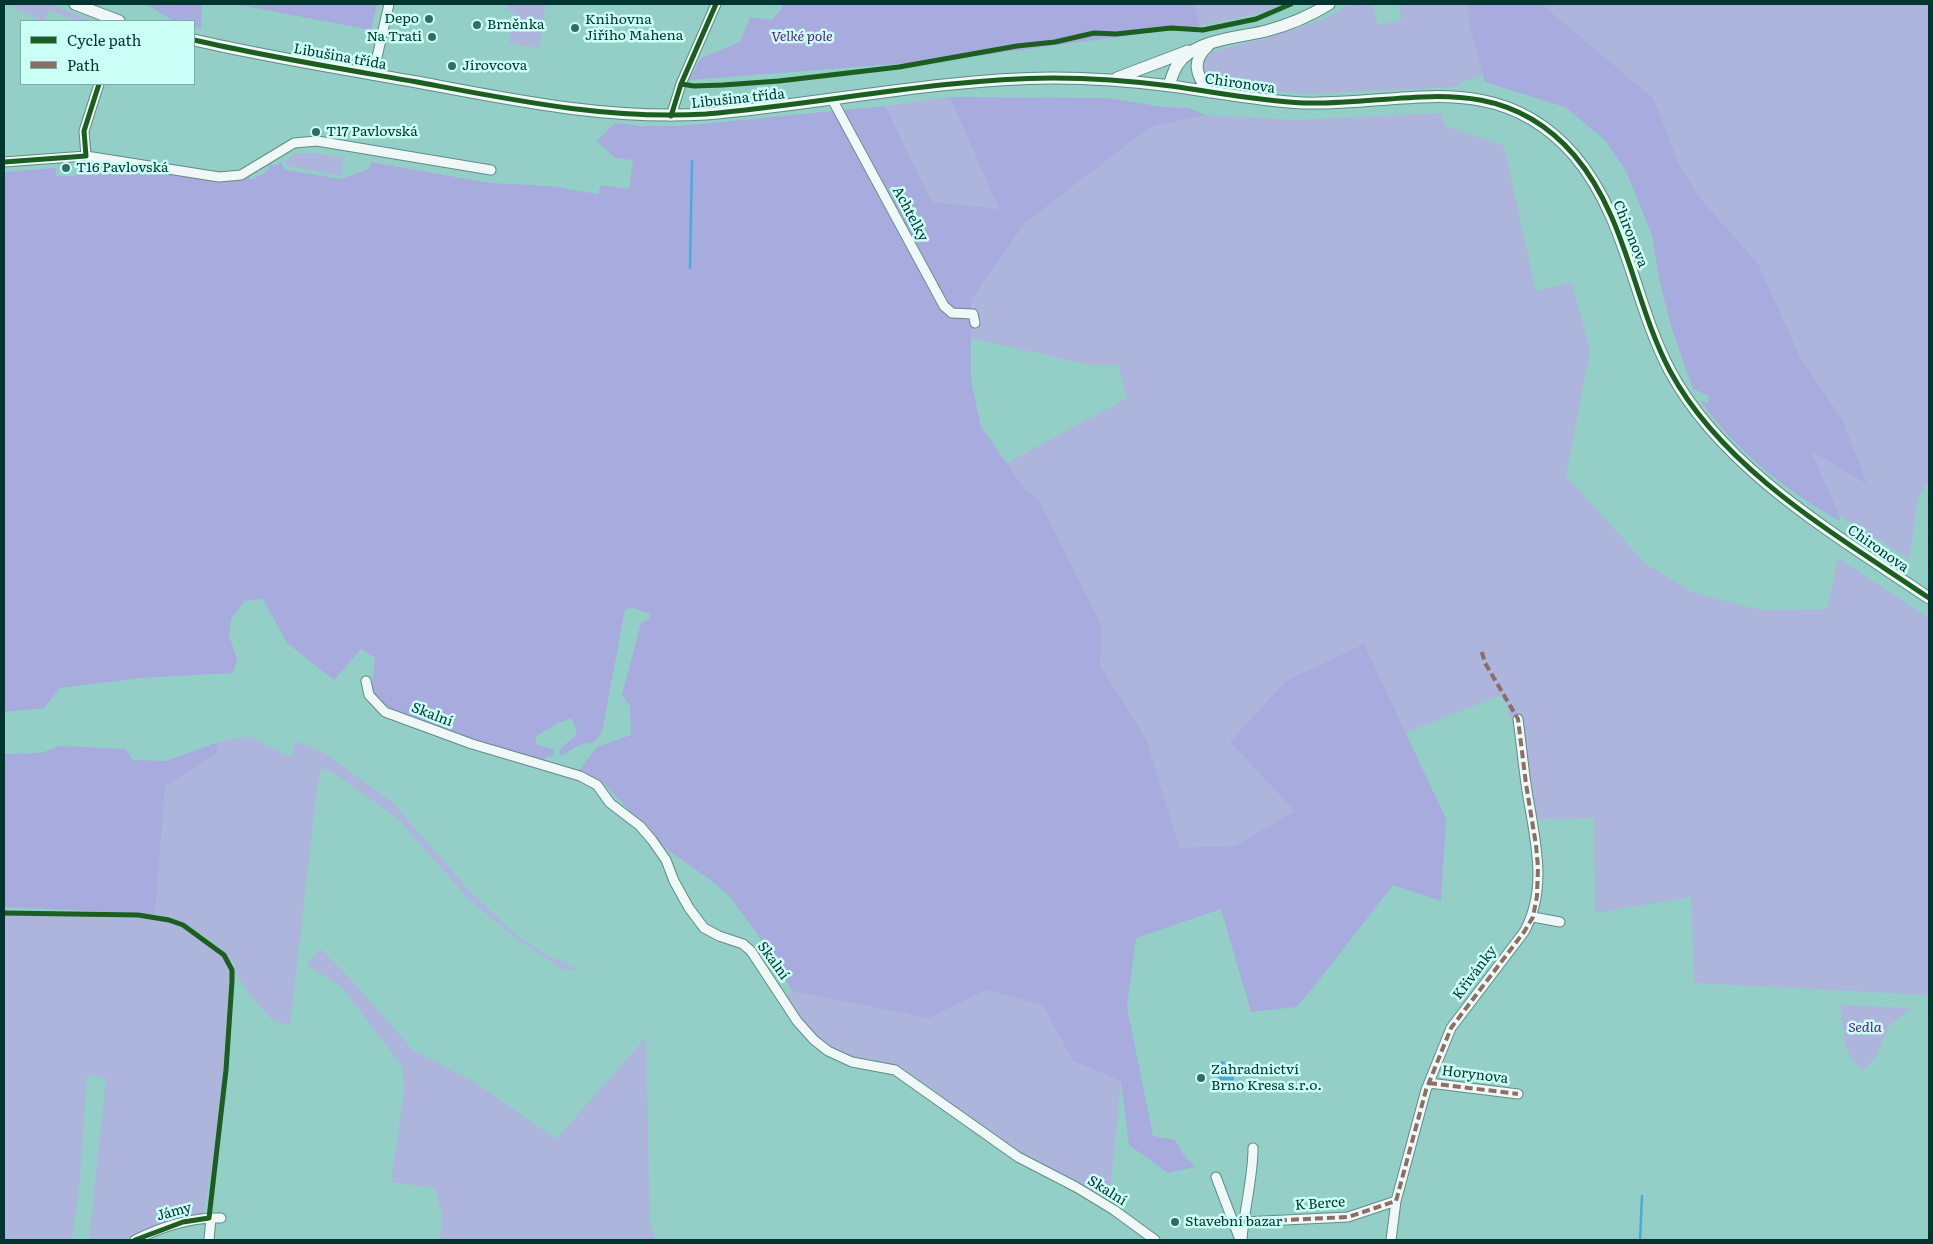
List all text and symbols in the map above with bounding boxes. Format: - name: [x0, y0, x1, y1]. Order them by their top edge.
- place label: Depo: [384, 11, 419, 27]
- place label: Knihovna Jiřího Mahena: [585, 12, 683, 44]
- marker: Depo: [423, 13, 435, 25]
- place label: Brněnka: [487, 17, 545, 33]
- marker: Brněnka: [471, 19, 483, 31]
- legend: [20, 20, 195, 85]
- marker: Knihovna Jiřího Mahena: [569, 22, 581, 34]
- text: Cycle path: [67, 28, 141, 51]
- place label: Na Trati: [367, 29, 422, 45]
- park label: Velké pole: [771, 29, 833, 45]
- marker: Na Trati: [426, 31, 438, 43]
- street label: Libušina třída: [292, 41, 388, 73]
- text: Path: [67, 53, 100, 76]
- place label: Jírovcova: [462, 58, 527, 74]
- marker: Jírovcova: [446, 60, 458, 72]
- street label: Chironova: [1204, 71, 1276, 97]
- street label: Libušina třída: [690, 86, 786, 112]
- place label: T17 Pavlovská: [326, 124, 418, 140]
- marker: T17 Pavlovská: [310, 126, 322, 138]
- place label: T16 Pavlovská: [76, 160, 169, 176]
- marker: T16 Pavlovská: [60, 162, 72, 174]
- street label: Achtelky: [889, 184, 931, 244]
- street label: Chironova: [1609, 198, 1651, 270]
- street label: Chironova: [1844, 522, 1912, 576]
- street label: Skalní: [409, 699, 455, 731]
- street label: Skalní: [754, 939, 792, 983]
- street label: Křivánky: [1449, 943, 1501, 1003]
- park label: Sedla: [1848, 1020, 1882, 1036]
- place label: Zahradnictví Brno Kresa s.r.o.: [1211, 1062, 1322, 1094]
- street label: Horynova: [1441, 1063, 1509, 1087]
- marker: Zahradnictví Brno Kresa s.r.o.: [1195, 1072, 1207, 1084]
- street label: Skalní: [1084, 1172, 1130, 1210]
- street label: K Berce: [1294, 1194, 1346, 1214]
- street label: Jámy: [155, 1199, 193, 1225]
- place label: Stavební bazar: [1185, 1214, 1282, 1230]
- marker: Stavební bazar: [1169, 1216, 1181, 1228]

